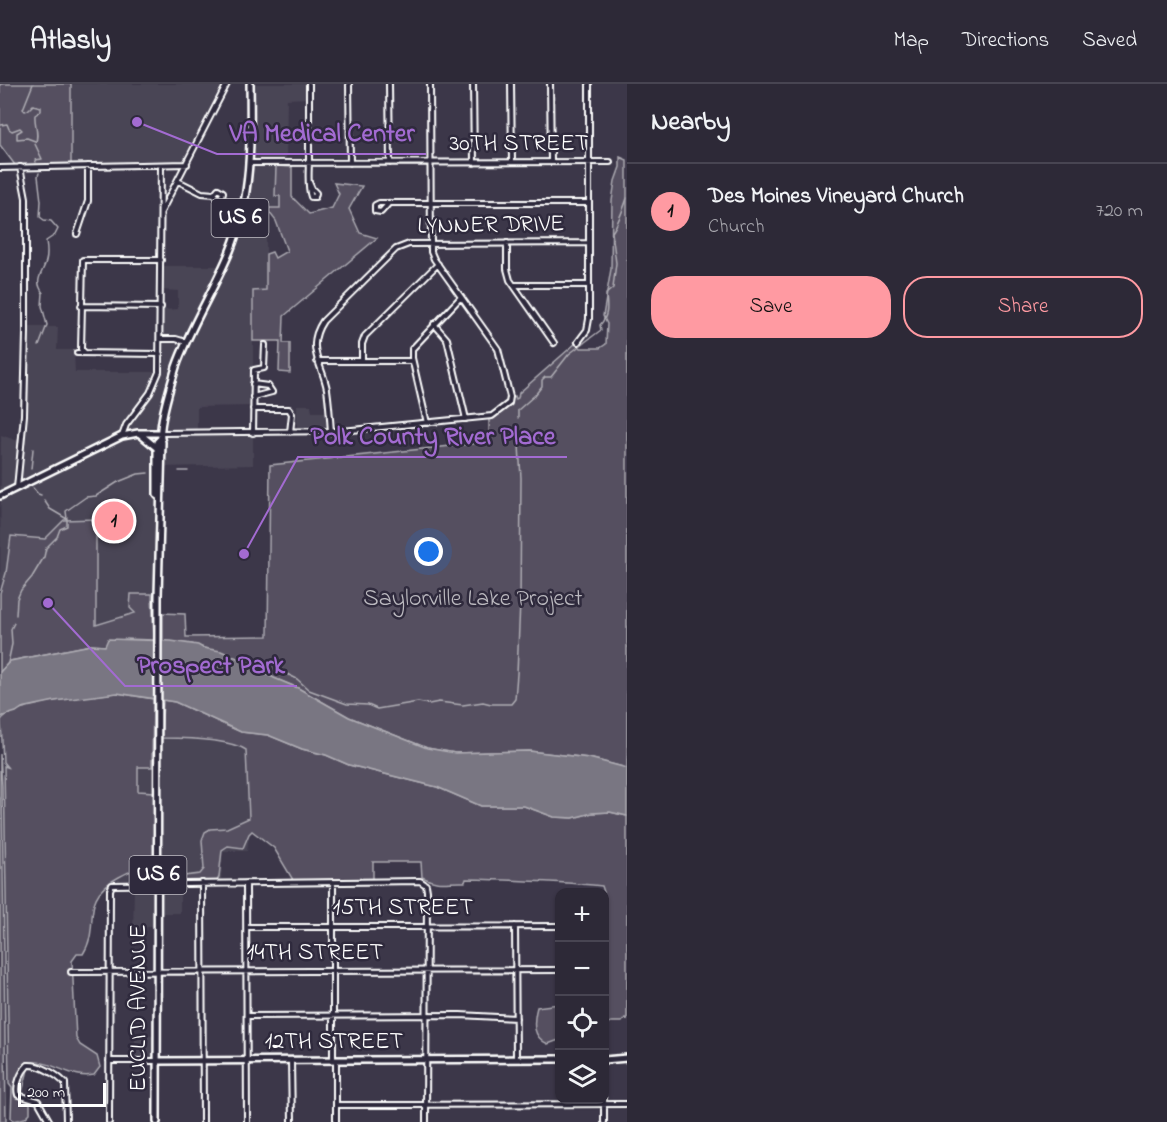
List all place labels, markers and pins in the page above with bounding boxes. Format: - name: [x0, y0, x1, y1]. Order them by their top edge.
- callout: VA Medical Center: [217, 110, 426, 154]
- callout: Polk County River Place: [298, 413, 567, 457]
- pin: 1: [94, 498, 134, 544]
- callout: Prospect Park: [125, 642, 297, 686]

